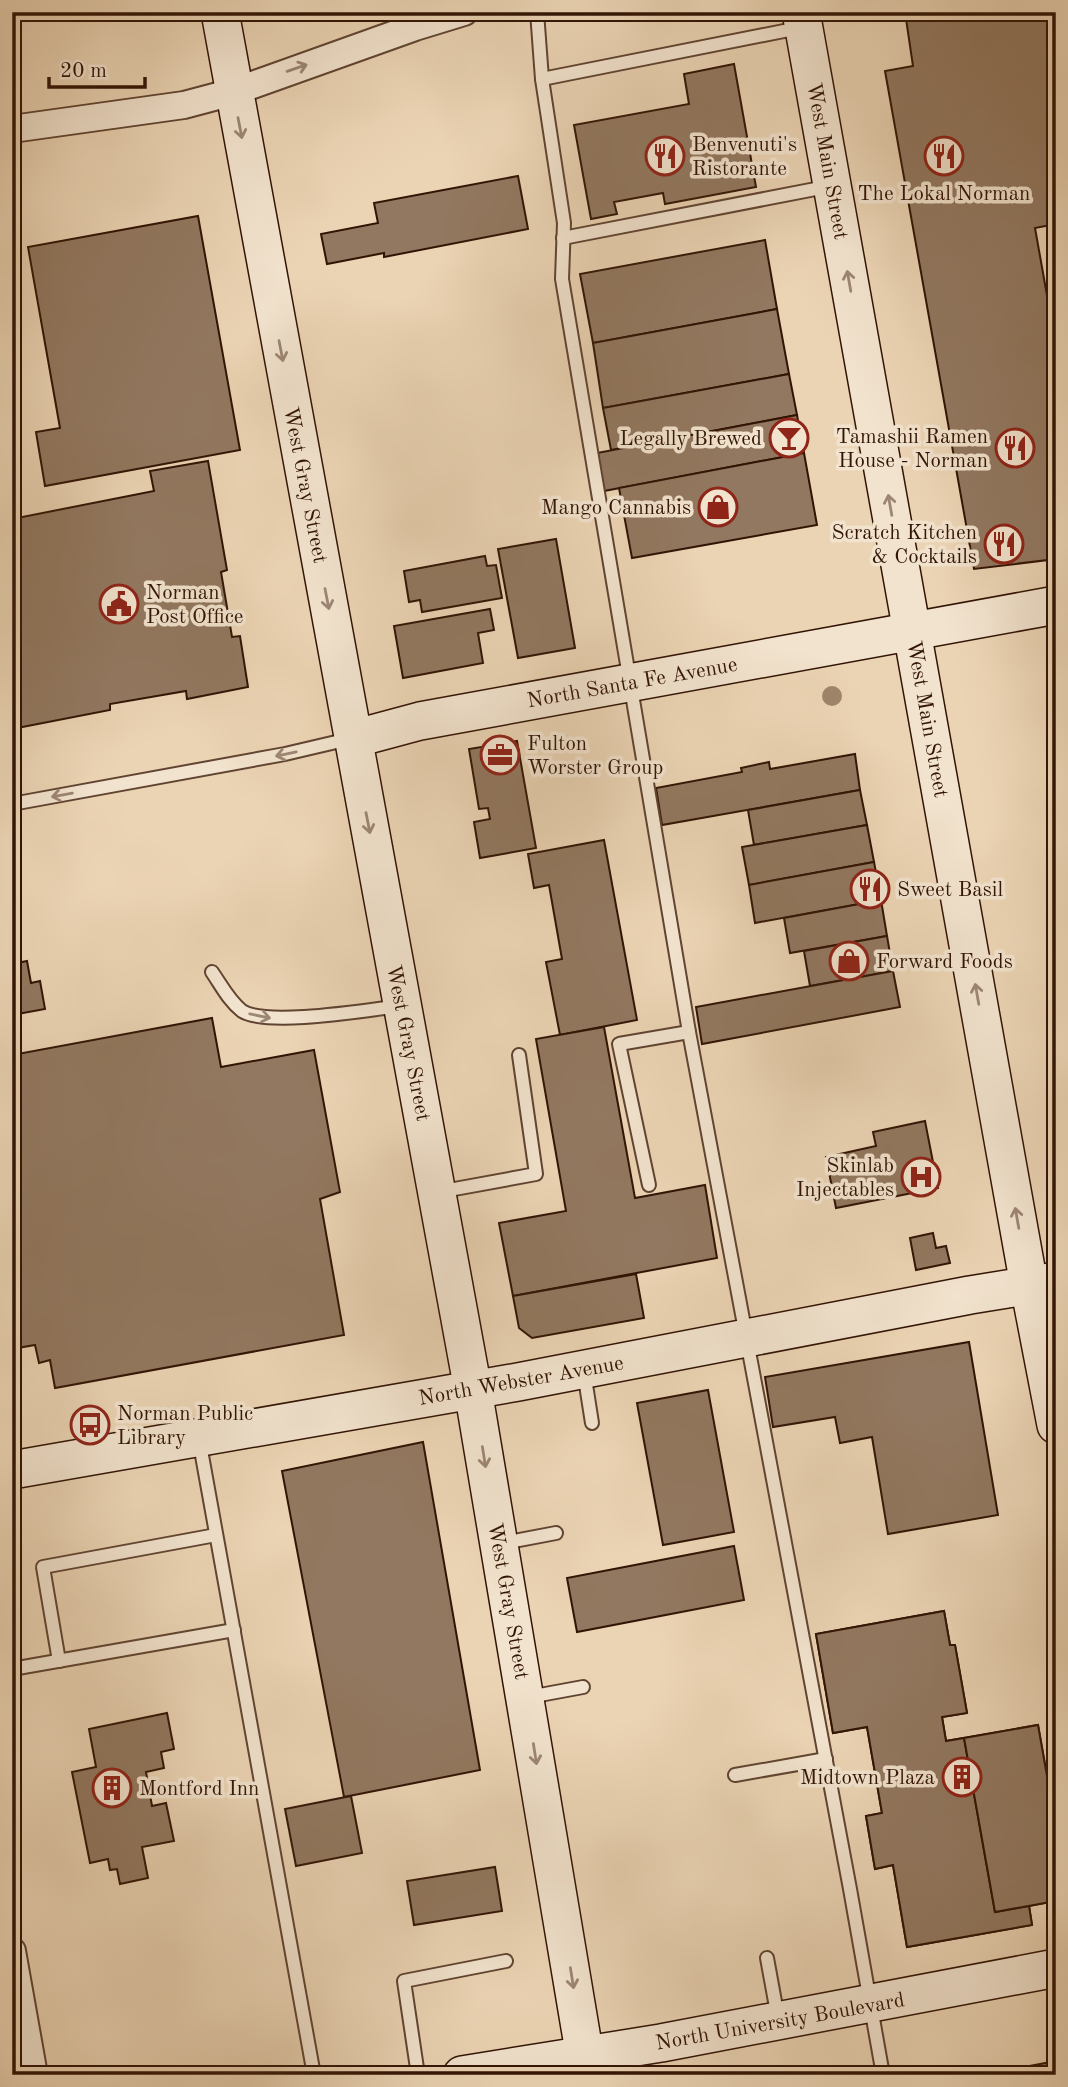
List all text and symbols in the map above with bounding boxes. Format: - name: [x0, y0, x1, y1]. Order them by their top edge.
- scale bar: [49, 46, 145, 90]
- text: 20 m: [60, 61, 107, 82]
- one-way arrow: [286, 61, 308, 73]
- street label: West Main Street: [802, 81, 851, 241]
- one-way arrow: [234, 116, 247, 139]
- restaurant icon: Benvenuti's Ristorante: [644, 135, 686, 177]
- place label: Benvenuti's Ristorante: [692, 135, 797, 180]
- restaurant icon: The Lokal Norman: [923, 135, 965, 177]
- place label: The Lokal Norman: [858, 184, 1030, 205]
- one-way arrow: [842, 270, 856, 293]
- one-way arrow: [275, 340, 289, 362]
- street label: West Gray Street: [279, 405, 330, 565]
- bar icon: Legally Brewed: [768, 417, 810, 459]
- place label: Tamashii Ramen House - Norman: [836, 427, 988, 472]
- restaurant icon: Tamashii Ramen House - Norman: [994, 427, 1036, 469]
- place label: Legally Brewed: [620, 429, 762, 450]
- shop icon: Mango Cannabis: [697, 486, 739, 528]
- one-way arrow: [883, 494, 896, 517]
- place label: Mango Cannabis: [541, 498, 691, 519]
- place label: Scratch Kitchen & Cocktails: [832, 523, 977, 568]
- restaurant icon: Scratch Kitchen & Cocktails: [983, 523, 1025, 565]
- public building icon: Norman Post Office: [98, 583, 140, 625]
- place label: Norman Post Office: [146, 583, 244, 628]
- one-way arrow: [321, 587, 335, 610]
- street label: West Main Street: [902, 639, 951, 799]
- street label: North Santa Fe Avenue: [526, 655, 739, 712]
- office icon: Fulton Worster Group: [479, 734, 521, 776]
- place label: Fulton Worster Group: [527, 734, 663, 779]
- one-way arrow: [275, 747, 298, 761]
- one-way arrow: [51, 788, 74, 802]
- one-way arrow: [362, 811, 376, 834]
- restaurant icon: Sweet Basil: [849, 868, 891, 910]
- place label: Sweet Basil: [897, 880, 1004, 901]
- shop icon: Forward Foods: [828, 940, 870, 982]
- place label: Forward Foods: [876, 952, 1013, 973]
- street label: West Gray Street: [382, 963, 433, 1123]
- one-way arrow: [970, 983, 983, 1006]
- one-way arrow: [248, 1009, 271, 1023]
- place label: Skinlab Injectables: [796, 1156, 894, 1201]
- hospital icon: Skinlab Injectables: [900, 1156, 942, 1198]
- one-way arrow: [1010, 1207, 1023, 1230]
- street label: North Webster Avenue: [417, 1353, 625, 1410]
- bus stop icon: Norman Public Library: [69, 1404, 111, 1446]
- place label: Norman Public Library: [117, 1404, 253, 1449]
- one-way arrow: [478, 1445, 491, 1468]
- street label: West Gray Street: [483, 1521, 532, 1681]
- one-way arrow: [529, 1742, 542, 1765]
- building icon: Midtown Plaza: [941, 1756, 983, 1798]
- building icon: Montford Inn: [91, 1767, 133, 1809]
- place label: Midtown Plaza: [800, 1768, 935, 1789]
- place label: Montford Inn: [139, 1779, 259, 1800]
- one-way arrow: [566, 1967, 579, 1989]
- street label: North University Boulevard: [654, 1990, 907, 2055]

